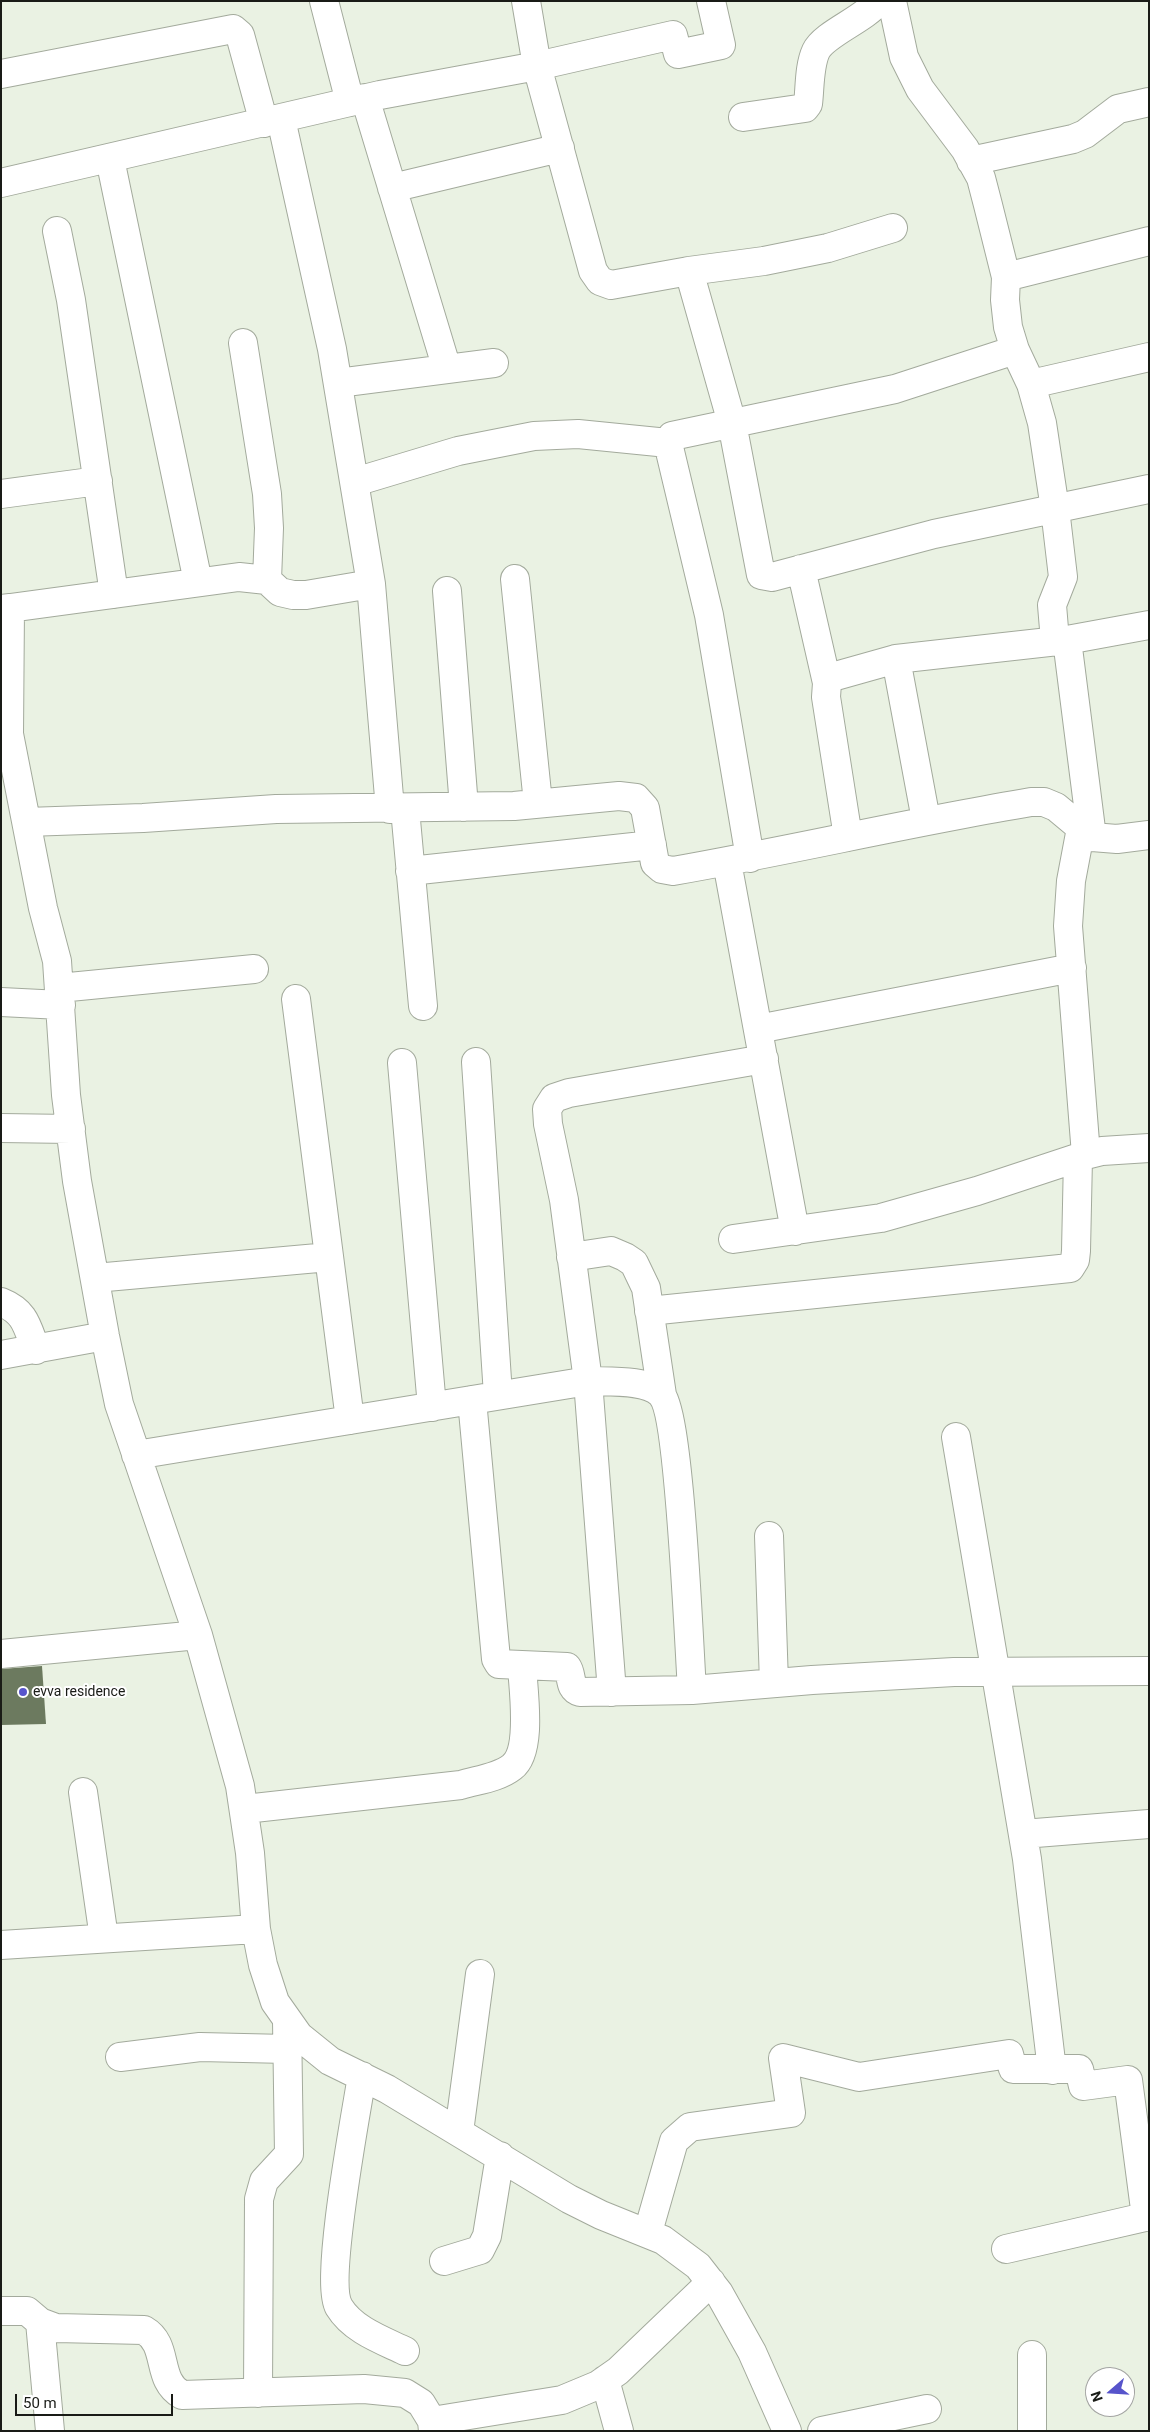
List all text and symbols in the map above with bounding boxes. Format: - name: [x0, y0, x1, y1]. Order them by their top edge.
- place label: evva residence: [33, 1684, 125, 1700]
- marker: evva residence: [17, 1686, 29, 1698]
- north arrow: [1085, 2367, 1135, 2417]
- scale bar: [18, 2384, 175, 2416]
- text: N: [1088, 2389, 1106, 2404]
- text: 50 m: [23, 2394, 57, 2412]

